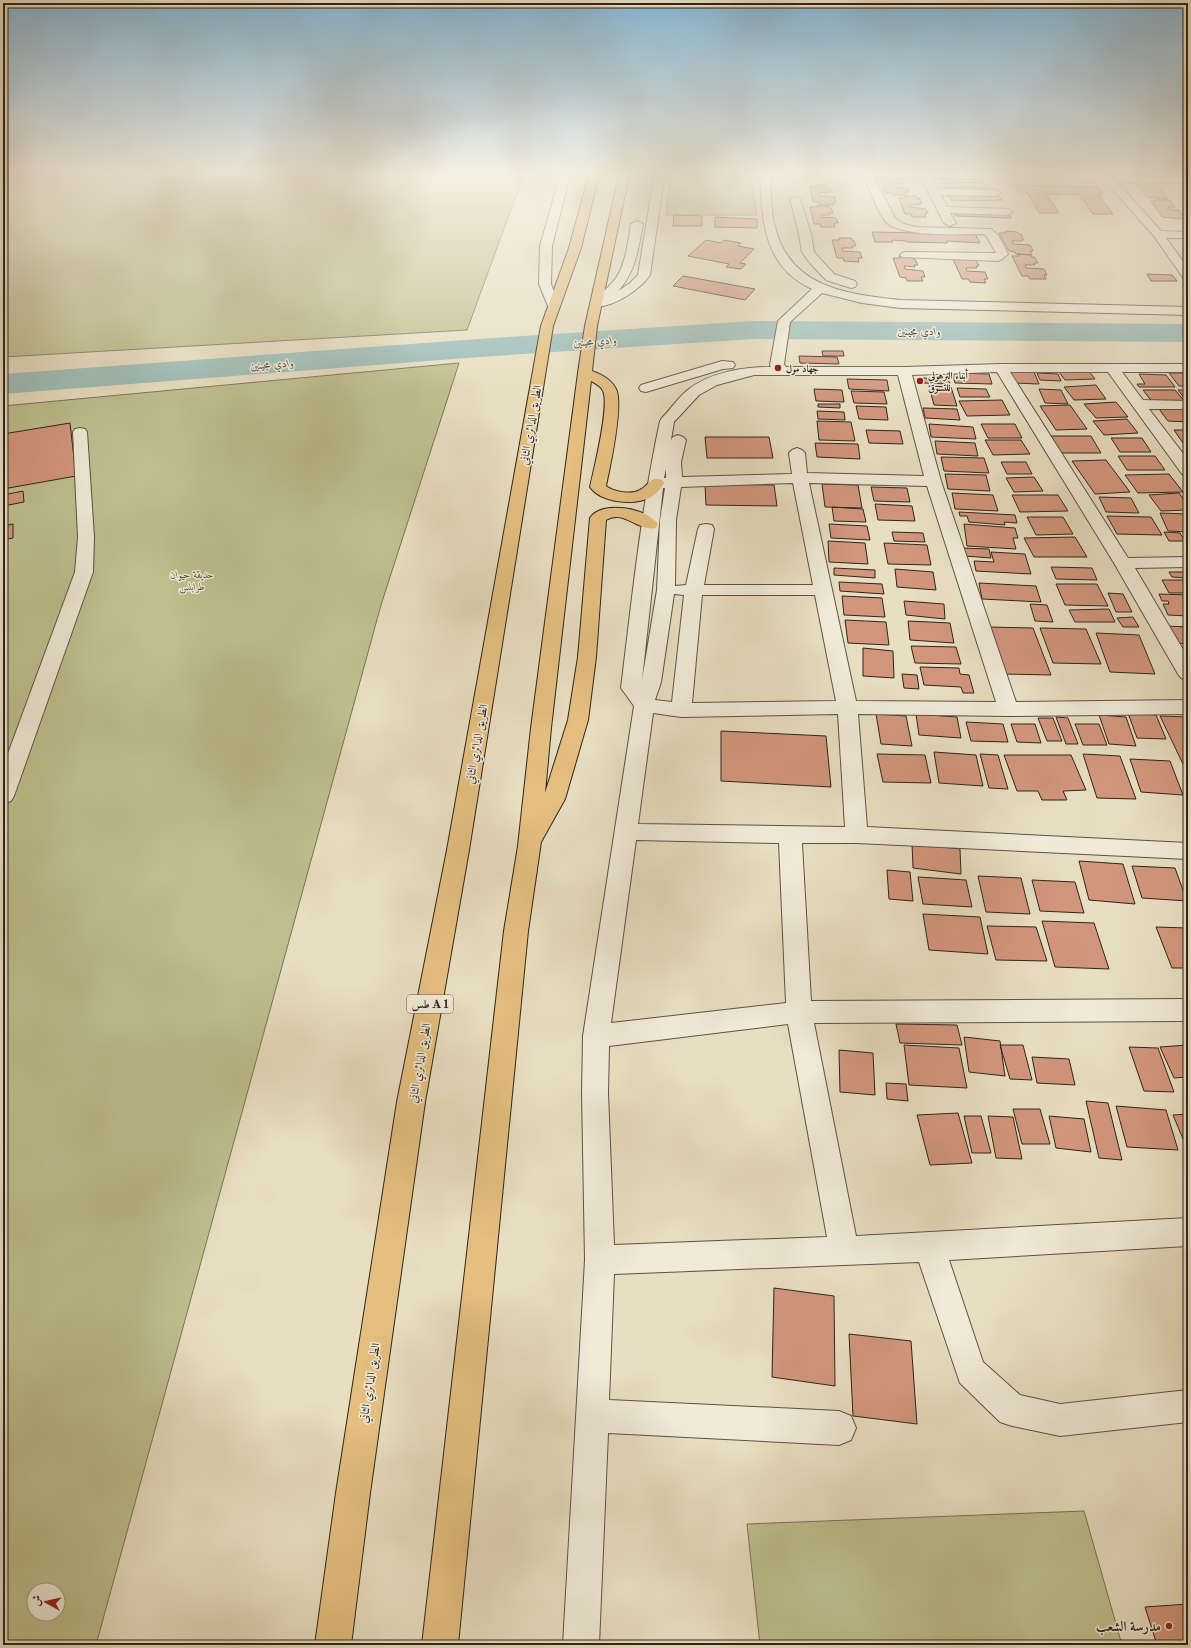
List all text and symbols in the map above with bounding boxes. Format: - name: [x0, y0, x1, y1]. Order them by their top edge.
- water label: وادي مجينين: [897, 324, 941, 340]
- water label: وادي مجينين: [573, 332, 617, 351]
- water label: وادي مجينين: [250, 355, 294, 374]
- place label: جهاد مول: [786, 362, 820, 375]
- marker: جهاد مول: [773, 363, 783, 373]
- place label: أبناء الترهوني للتسوق: [927, 368, 968, 394]
- marker: أبناء الترهوني للتسوق: [915, 376, 925, 386]
- street label: الطريق الدائري الثاني: [516, 383, 547, 467]
- park label: حديقة حيوان طرابلس: [170, 568, 214, 594]
- street label: الطريق الدائري الثاني: [462, 702, 493, 786]
- road number: طس A 1: [407, 995, 453, 1013]
- street label: الطريق الدائري الثاني: [405, 1021, 436, 1105]
- street label: الطريق الدائري الثاني: [355, 1341, 386, 1425]
- north arrow: [26, 1582, 66, 1622]
- text: ش: [28, 1594, 44, 1607]
- place label: مدرسة الشعب: [1096, 1617, 1161, 1636]
- marker: مدرسة الشعب: [1164, 1621, 1174, 1631]

